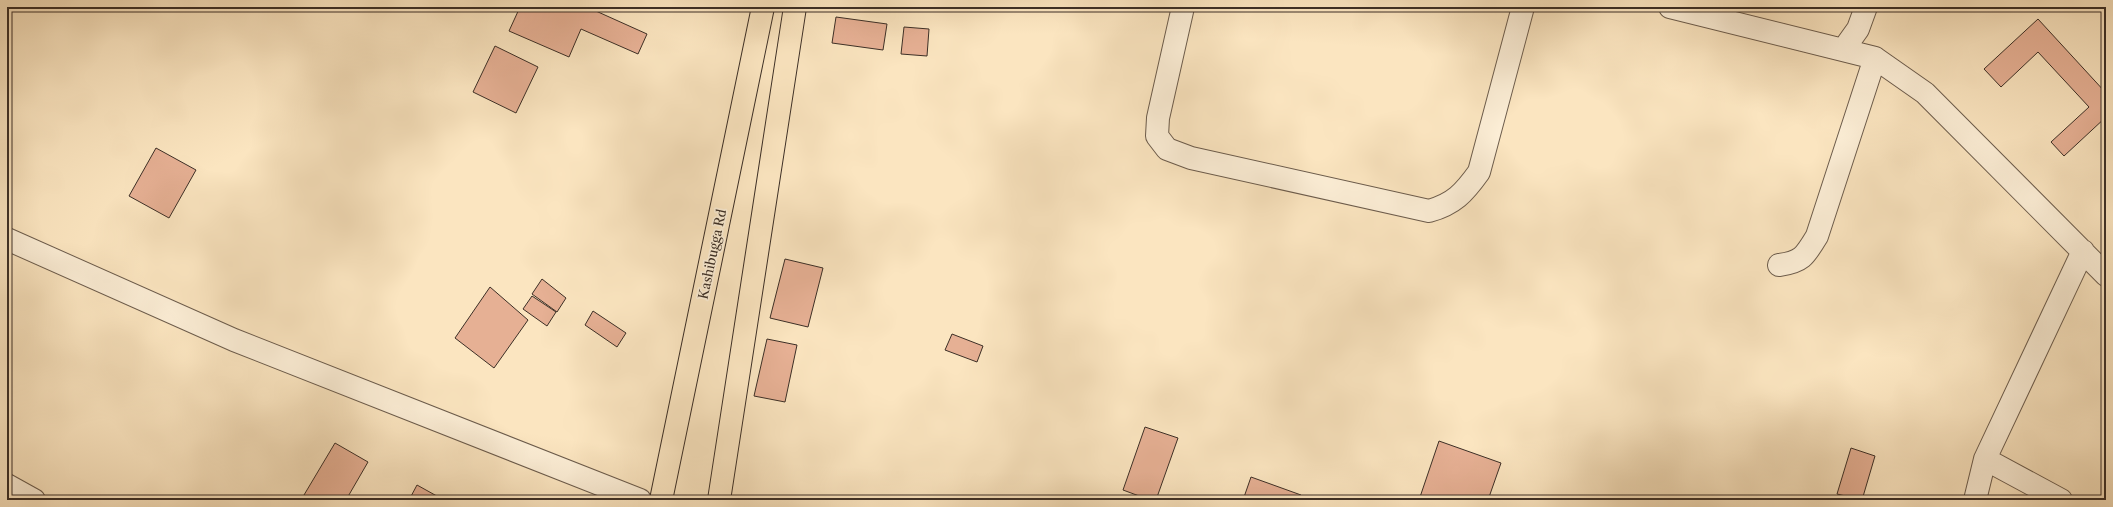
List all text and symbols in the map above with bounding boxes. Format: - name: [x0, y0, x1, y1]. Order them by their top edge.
- street label: Kashibugga Rd: [695, 207, 729, 301]

